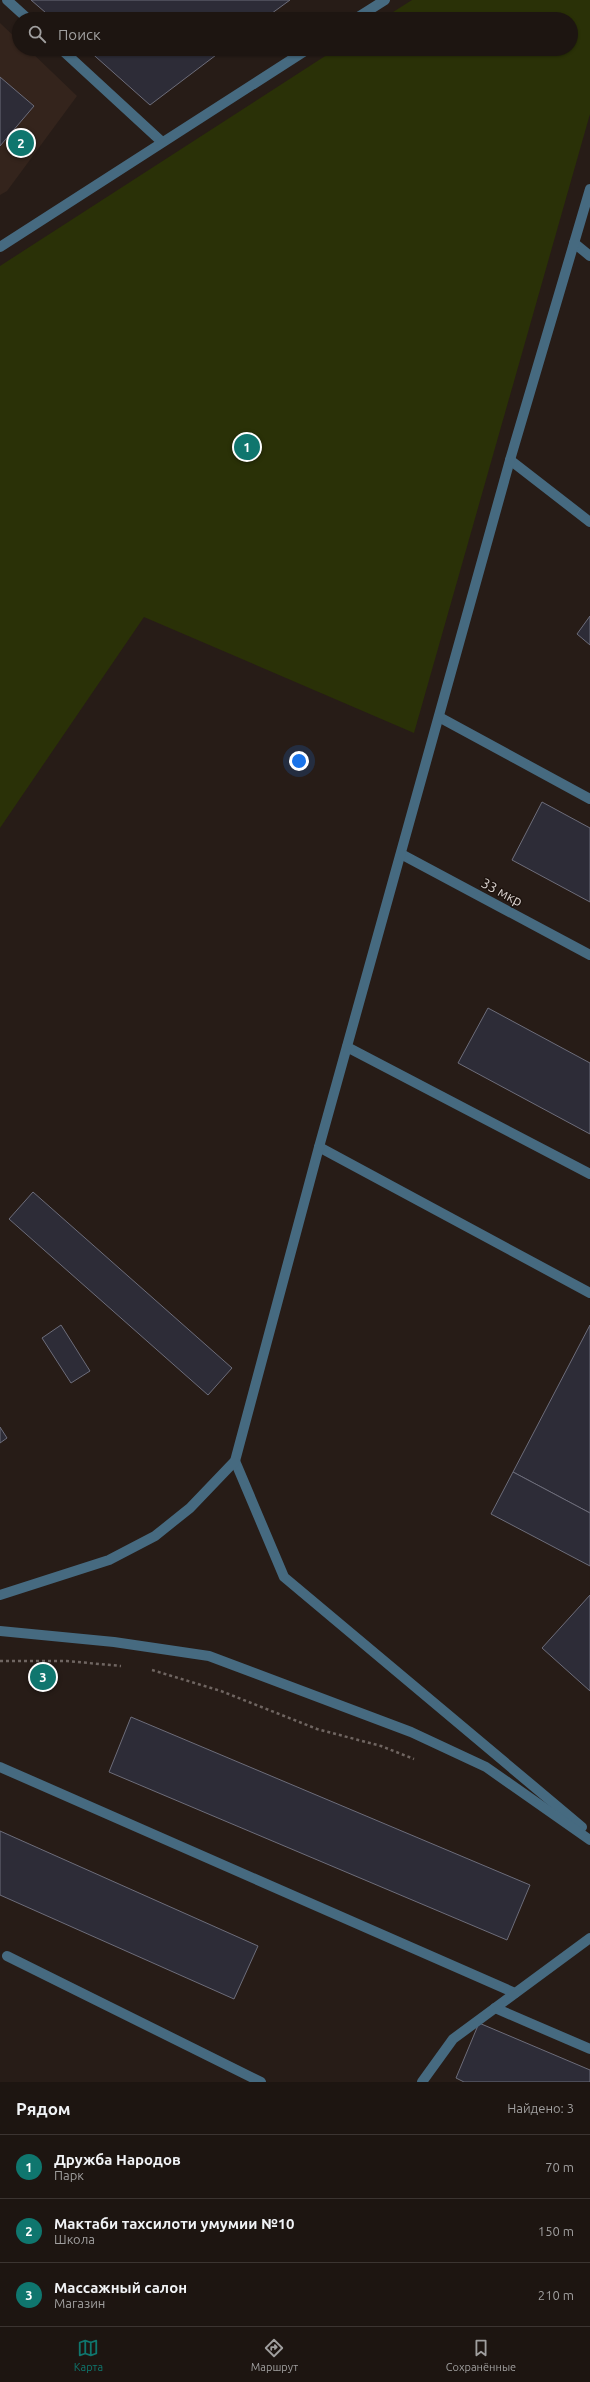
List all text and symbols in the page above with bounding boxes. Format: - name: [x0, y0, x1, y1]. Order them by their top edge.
- search box: [12, 12, 578, 56]
- icon: search: [26, 23, 48, 45]
- text: Поиск: [58, 26, 101, 43]
- pin: 2: [8, 128, 34, 158]
- pin: 1: [234, 432, 260, 462]
- your location: [289, 751, 309, 771]
- street label: 33 мкр: [479, 874, 525, 910]
- pin: 3: [30, 1662, 56, 1692]
- text: Рядом: [16, 2099, 71, 2118]
- text: Найдено: 3: [507, 2101, 574, 2115]
- text: Дружба Народов: [54, 2151, 181, 2168]
- text: 1: [25, 2160, 33, 2174]
- text: 70 m: [545, 2160, 574, 2174]
- text: Парк: [54, 2168, 84, 2182]
- text: Мактаби тахсилоти умумии №10: [54, 2215, 295, 2232]
- text: 2: [25, 2224, 33, 2238]
- text: 150 m: [538, 2224, 574, 2238]
- text: Школа: [54, 2232, 95, 2246]
- text: Массажный салон: [54, 2279, 187, 2296]
- text: 3: [25, 2288, 33, 2302]
- text: 210 m: [538, 2288, 574, 2302]
- text: Магазин: [54, 2296, 105, 2310]
- tab: Карта: [74, 2337, 103, 2373]
- tab: Маршрут: [251, 2337, 298, 2373]
- tab: Сохранённые: [446, 2337, 516, 2373]

